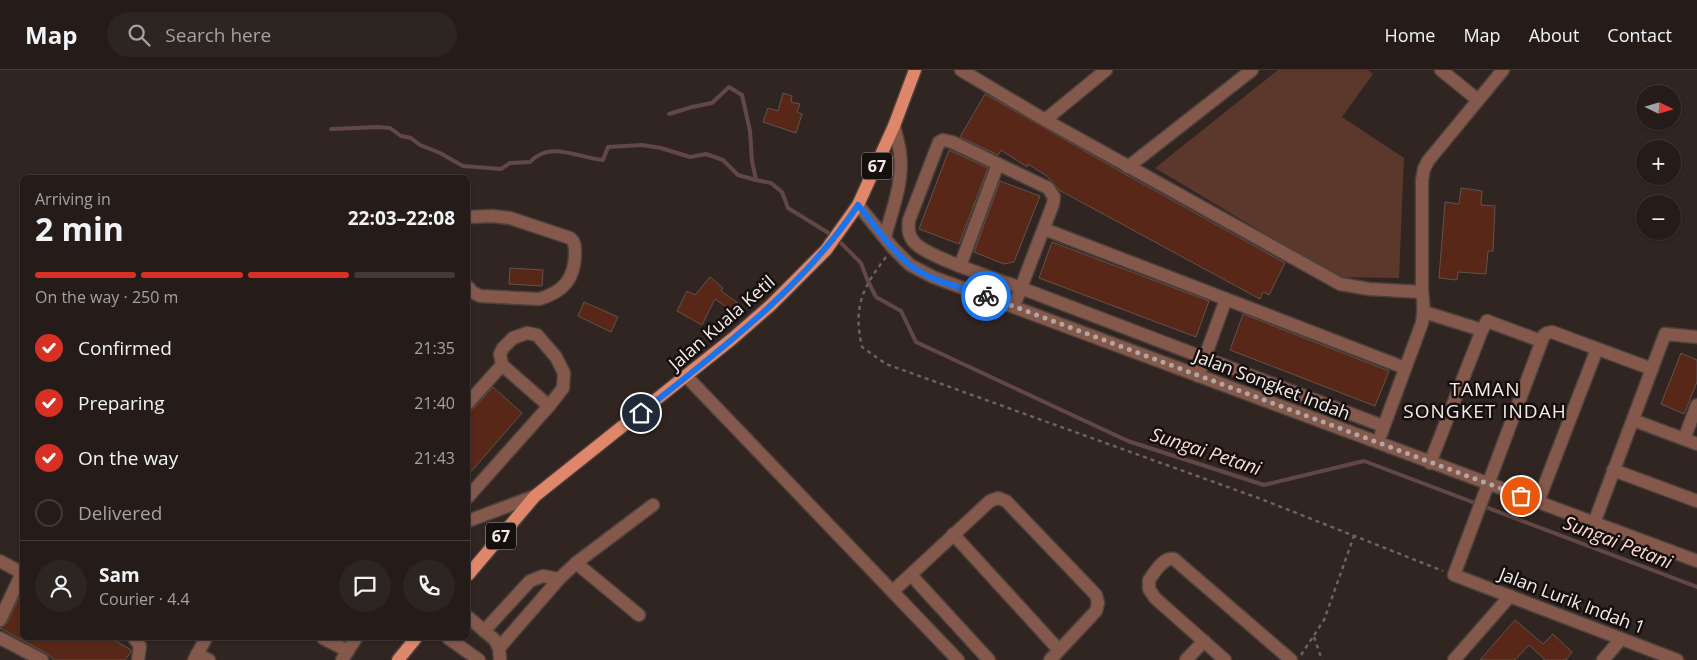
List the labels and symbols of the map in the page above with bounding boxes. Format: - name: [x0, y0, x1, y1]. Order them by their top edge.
- north arrow: [1636, 85, 1681, 130]
- road number: 67: [862, 152, 892, 180]
- street label: Jalan Kuala Ketil: [662, 270, 779, 376]
- courier: [961, 271, 1011, 321]
- street label: Jalan Songket Indah: [1189, 343, 1354, 425]
- district label: TAMAN SONGKET INDAH: [1403, 376, 1567, 424]
- pin: [620, 392, 662, 434]
- water label: Sungai Petani: [1147, 421, 1266, 481]
- pin: [1500, 475, 1542, 517]
- water label: Sungai Petani: [1560, 509, 1677, 575]
- road number: 67: [486, 522, 516, 550]
- street label: Jalan Lurik Indah 1: [1494, 560, 1649, 639]

